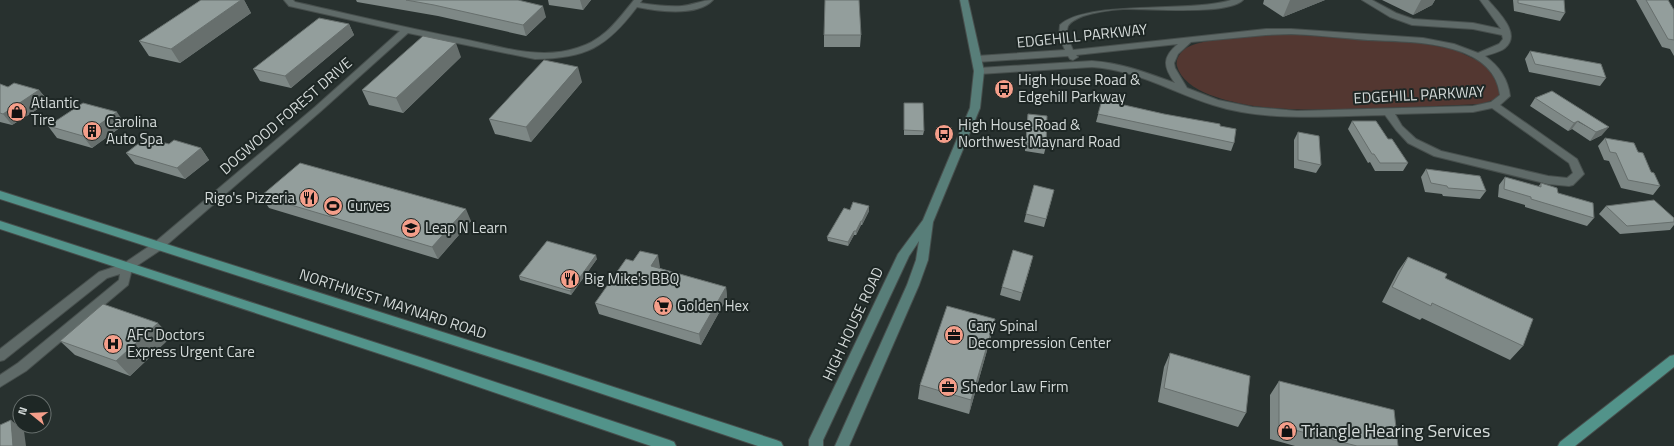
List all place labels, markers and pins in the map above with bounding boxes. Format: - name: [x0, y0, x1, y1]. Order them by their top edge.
- place label: High House Road & Edgehill Parkway: [1018, 68, 1141, 108]
- bus stop icon: High House Road & Edgehill Parkway: [993, 78, 1015, 100]
- place label: Atlantic Tire: [31, 91, 79, 131]
- shop icon: Atlantic Tire: [6, 101, 28, 123]
- place label: Carolina Auto Spa: [106, 110, 163, 150]
- place label: High House Road & Northwest Maynard Road: [958, 113, 1120, 153]
- building icon: Carolina Auto Spa: [81, 120, 103, 142]
- bus stop icon: High House Road & Northwest Maynard Road: [933, 123, 955, 145]
- place label: Rigo's Pizzeria: [204, 186, 295, 209]
- restaurant icon: Rigo's Pizzeria: [298, 187, 320, 209]
- place label: Curves: [347, 194, 390, 217]
- sports icon: Curves: [322, 195, 344, 217]
- place label: Leap N Learn: [425, 216, 507, 239]
- school or university icon: Leap N Learn: [400, 217, 422, 239]
- place label: Big Mike's BBQ: [584, 267, 680, 290]
- restaurant icon: Big Mike's BBQ: [559, 268, 581, 290]
- place label: Golden Hex: [677, 294, 749, 317]
- supermarket icon: Golden Hex: [652, 295, 674, 317]
- place label: Cary Spinal Decompression Center: [968, 314, 1111, 354]
- place label: AFC Doctors Express Urgent Care: [127, 323, 255, 363]
- office icon: Cary Spinal Decompression Center: [943, 324, 965, 346]
- hospital icon: AFC Doctors Express Urgent Care: [102, 333, 124, 355]
- place label: Shedor Law Firm: [962, 375, 1068, 398]
- office icon: Shedor Law Firm: [937, 376, 959, 398]
- place label: Triangle Hearing Services: [1301, 417, 1490, 444]
- shop icon: Triangle Hearing Services: [1276, 420, 1298, 442]

